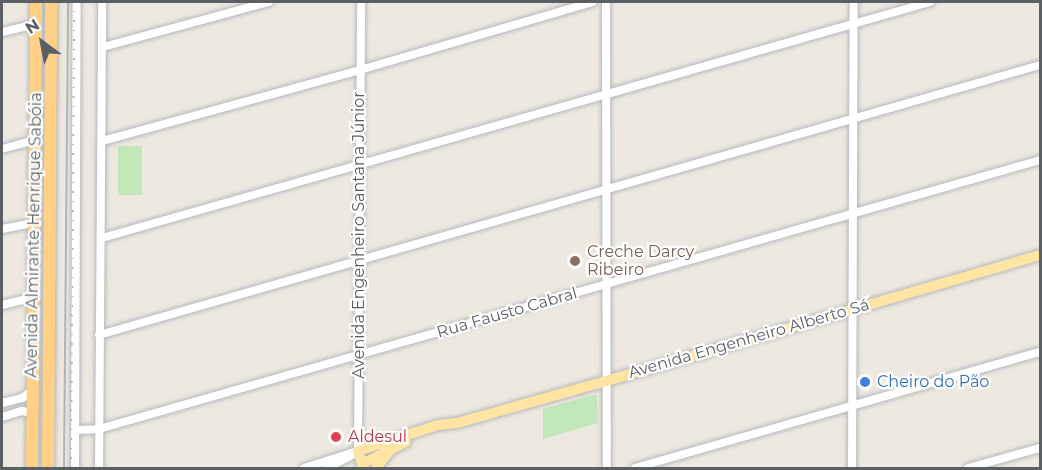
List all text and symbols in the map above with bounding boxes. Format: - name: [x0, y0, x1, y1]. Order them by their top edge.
- north arrow: [12, 12, 72, 72]
- text: N: [22, 15, 43, 38]
- street label: Avenida Engenheiro Santana Júnior: [349, 91, 369, 379]
- street label: Avenida Almirante Henrique Sabóia: [22, 92, 46, 378]
- place label: Creche Darcy Ribeiro: [587, 242, 694, 280]
- marker: Creche Darcy Ribeiro: [568, 254, 582, 268]
- street label: Rua Fausto Cabral: [435, 284, 579, 342]
- street label: Avenida Engenheiro Alberto Sá: [626, 295, 872, 383]
- place label: Cheiro do Pão: [877, 372, 989, 392]
- marker: Cheiro do Pão: [858, 375, 872, 389]
- place label: Aldesul: [348, 427, 407, 447]
- marker: Aldesul: [329, 430, 343, 444]

